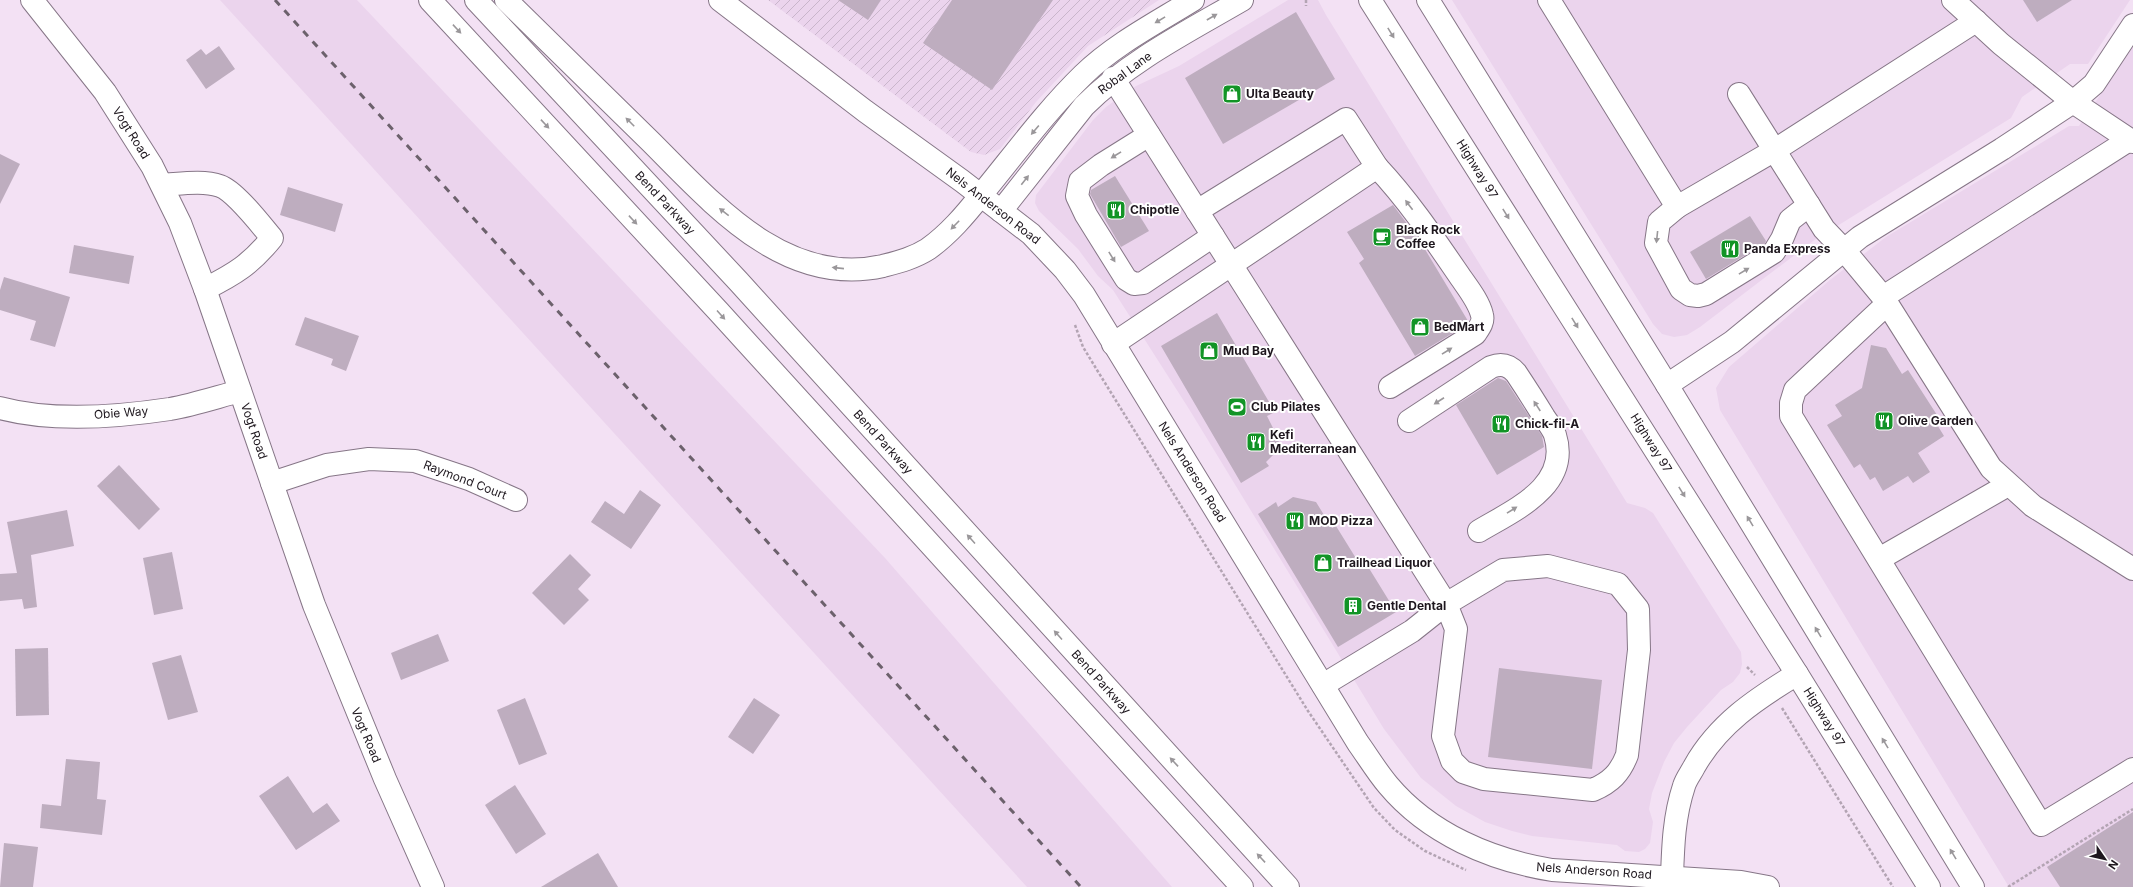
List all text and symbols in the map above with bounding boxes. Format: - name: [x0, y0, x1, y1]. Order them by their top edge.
- one-way arrow: [1207, 14, 1218, 21]
- one-way arrow: [1155, 16, 1165, 24]
- one-way arrow: [452, 24, 462, 34]
- one-way arrow: [1387, 28, 1395, 38]
- street label: Robal Lane: [1095, 48, 1155, 97]
- shop icon: Ulta Beauty: [1221, 83, 1243, 105]
- place label: Ulta Beauty: [1246, 86, 1315, 101]
- street label: Vogt Road: [110, 104, 153, 162]
- one-way arrow: [625, 117, 635, 127]
- one-way arrow: [540, 119, 550, 129]
- one-way arrow: [1031, 125, 1040, 135]
- street label: Highway 97: [1453, 136, 1502, 201]
- one-way arrow: [1110, 152, 1122, 159]
- street label: Nels Anderson Road: [943, 164, 1044, 247]
- street label: Bend Parkway: [632, 168, 699, 238]
- one-way arrow: [1021, 175, 1029, 186]
- restaurant icon: Chipotle: [1105, 199, 1127, 221]
- one-way arrow: [1405, 200, 1413, 211]
- place label: Chipotle: [1130, 202, 1179, 217]
- one-way arrow: [718, 208, 729, 217]
- one-way arrow: [1502, 208, 1509, 220]
- one-way arrow: [629, 215, 638, 225]
- one-way arrow: [951, 220, 960, 230]
- place label: Black Rock Coffee: [1396, 222, 1460, 251]
- cafe icon: Black Rock Coffee: [1371, 226, 1393, 248]
- one-way arrow: [1654, 231, 1660, 243]
- restaurant icon: Panda Express: [1719, 238, 1741, 260]
- place label: Panda Express: [1744, 241, 1831, 256]
- one-way arrow: [1109, 251, 1116, 263]
- one-way arrow: [832, 265, 844, 271]
- one-way arrow: [1738, 267, 1750, 274]
- one-way arrow: [717, 310, 726, 320]
- shop icon: BedMart: [1409, 316, 1431, 338]
- one-way arrow: [1571, 318, 1579, 329]
- place label: BedMart: [1434, 319, 1485, 334]
- shop icon: Mud Bay: [1198, 340, 1220, 362]
- place label: Mud Bay: [1223, 343, 1275, 358]
- one-way arrow: [1442, 347, 1452, 355]
- sports icon: Club Pilates: [1226, 396, 1248, 418]
- one-way arrow: [1434, 397, 1444, 405]
- place label: Club Pilates: [1251, 399, 1321, 414]
- street label: Vogt Road: [238, 401, 271, 461]
- one-way arrow: [1533, 401, 1541, 411]
- street label: Obie Way: [93, 403, 149, 422]
- street label: Bend Parkway: [851, 406, 916, 477]
- street label: Highway 97: [1627, 410, 1676, 475]
- restaurant icon: Olive Garden: [1873, 410, 1895, 432]
- restaurant icon: Chick-fil-A: [1490, 413, 1512, 435]
- place label: Olive Garden: [1898, 413, 1973, 428]
- place label: Chick-fil-A: [1515, 416, 1579, 431]
- street label: Nels Anderson Road: [1155, 419, 1229, 525]
- place label: Kefi Mediterranean: [1270, 427, 1356, 456]
- restaurant icon: Kefi Mediterranean: [1245, 431, 1267, 453]
- street label: Raymond Court: [421, 457, 509, 502]
- one-way arrow: [1679, 486, 1686, 498]
- one-way arrow: [1506, 507, 1518, 514]
- restaurant icon: MOD Pizza: [1284, 510, 1306, 532]
- place label: MOD Pizza: [1309, 513, 1373, 528]
- one-way arrow: [1746, 516, 1754, 526]
- one-way arrow: [966, 534, 975, 544]
- shop icon: Trailhead Liquor: [1312, 552, 1334, 574]
- place label: Trailhead Liquor: [1337, 555, 1432, 570]
- building icon: Gentle Dental: [1342, 595, 1364, 617]
- place label: Gentle Dental: [1367, 598, 1446, 613]
- one-way arrow: [1814, 626, 1821, 638]
- one-way arrow: [1053, 630, 1063, 640]
- street label: Bend Parkway: [1069, 646, 1134, 717]
- street label: Highway 97: [1800, 684, 1849, 749]
- street label: Vogt Road: [348, 705, 385, 765]
- one-way arrow: [1882, 737, 1889, 749]
- one-way arrow: [1169, 757, 1178, 768]
- north arrow: [2085, 839, 2125, 879]
- one-way arrow: [1949, 849, 1957, 859]
- one-way arrow: [1257, 853, 1266, 863]
- text: N: [2105, 857, 2121, 872]
- street label: Nels Anderson Road: [1536, 859, 1652, 882]

